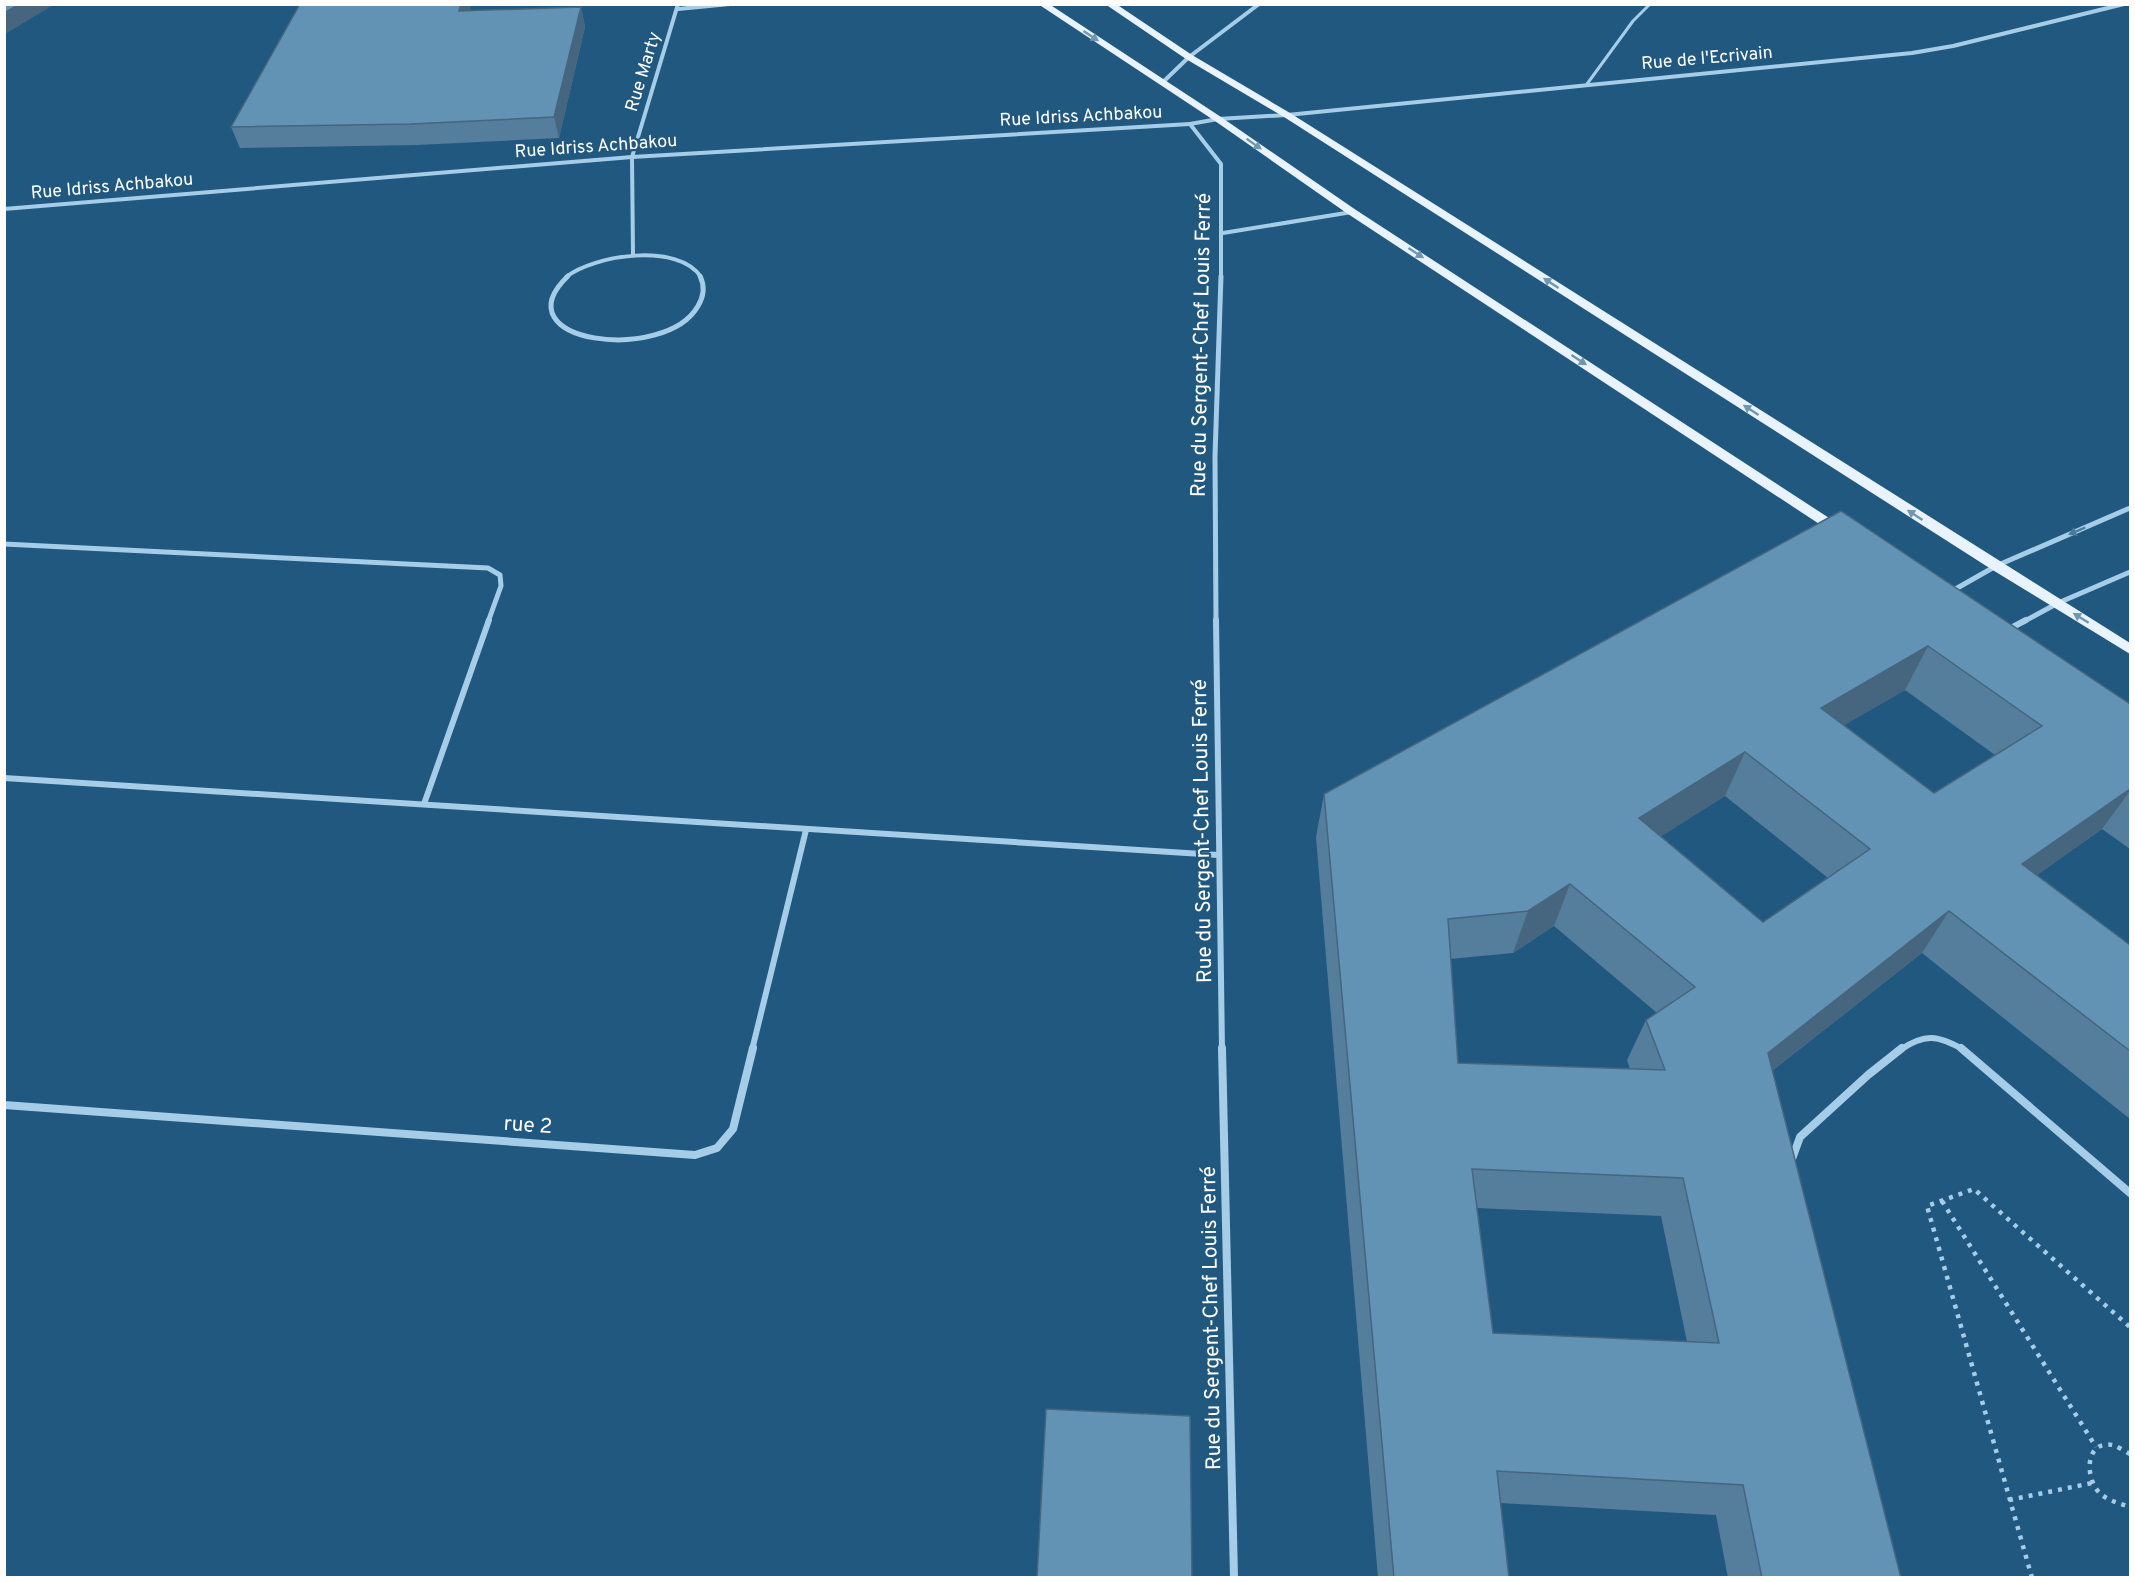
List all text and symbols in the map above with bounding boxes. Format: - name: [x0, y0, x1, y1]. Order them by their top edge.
- street label: Rue Marty: [621, 29, 667, 115]
- one-way arrow: [1083, 31, 1099, 42]
- street label: Rue de l'Ecrivain: [1640, 42, 1774, 76]
- street label: Rue Idriss Achbakou: [999, 101, 1163, 133]
- street label: Rue Idriss Achbakou: [514, 130, 678, 164]
- one-way arrow: [1246, 138, 1262, 149]
- street label: Rue Idriss Achbakou: [30, 168, 194, 206]
- street label: Rue du Sergent-Chef Louis Ferré: [1186, 193, 1218, 497]
- one-way arrow: [1407, 247, 1423, 259]
- one-way arrow: [1543, 278, 1559, 289]
- one-way arrow: [1570, 354, 1586, 366]
- one-way arrow: [1743, 405, 1759, 416]
- one-way arrow: [1908, 509, 1924, 521]
- one-way arrow: [2067, 526, 2085, 536]
- one-way arrow: [2073, 613, 2089, 624]
- street label: Rue du Sergent-Chef Louis Ferré: [1187, 679, 1219, 983]
- street label: rue 2: [503, 1111, 553, 1141]
- street label: Rue du Sergent-Chef Louis Ferré: [1196, 1166, 1228, 1470]

